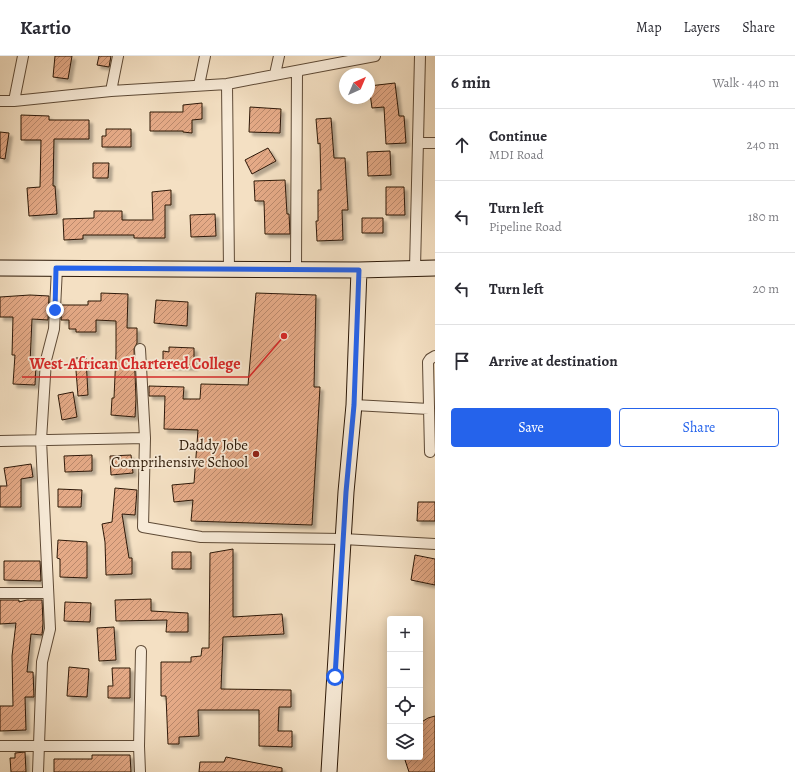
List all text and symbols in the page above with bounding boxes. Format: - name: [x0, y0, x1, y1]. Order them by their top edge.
- text: Kartio: [20, 15, 71, 41]
- text: Map: [636, 18, 662, 37]
- text: Layers: [684, 18, 720, 37]
- text: Share: [742, 18, 775, 37]
- north arrow: [339, 68, 375, 104]
- text: 6 min: [451, 71, 491, 94]
- text: Walk · 440 m: [712, 74, 779, 91]
- text: Continue: [489, 126, 547, 146]
- icon: ahead: [451, 134, 473, 156]
- text: 240 m: [747, 136, 779, 153]
- text: MDI Road: [489, 146, 543, 163]
- text: Turn left: [489, 198, 544, 218]
- icon: left: [451, 206, 473, 228]
- text: 180 m: [748, 208, 779, 225]
- text: Pipeline Road: [489, 218, 562, 235]
- icon: left: [451, 278, 473, 300]
- text: Turn left: [489, 279, 544, 299]
- text: 20 m: [753, 280, 779, 297]
- route end: [46, 301, 64, 319]
- callout: West-African Chartered College: [22, 349, 249, 377]
- icon: arrive: [451, 350, 473, 372]
- text: Arrive at destination: [489, 351, 618, 371]
- text: West-African Chartered College: [28, 353, 241, 375]
- button: Save: [451, 408, 611, 447]
- button: Share: [619, 408, 779, 447]
- place label: Daddy Jobe Comprihensive School: [111, 435, 248, 472]
- marker: Daddy Jobe Comprihensive School: [251, 449, 261, 459]
- map controls: [387, 616, 423, 760]
- button: +: [387, 616, 423, 652]
- button: −: [387, 652, 423, 688]
- route start: [326, 668, 344, 686]
- button: locate: [387, 688, 423, 724]
- button: layers: [387, 724, 423, 760]

